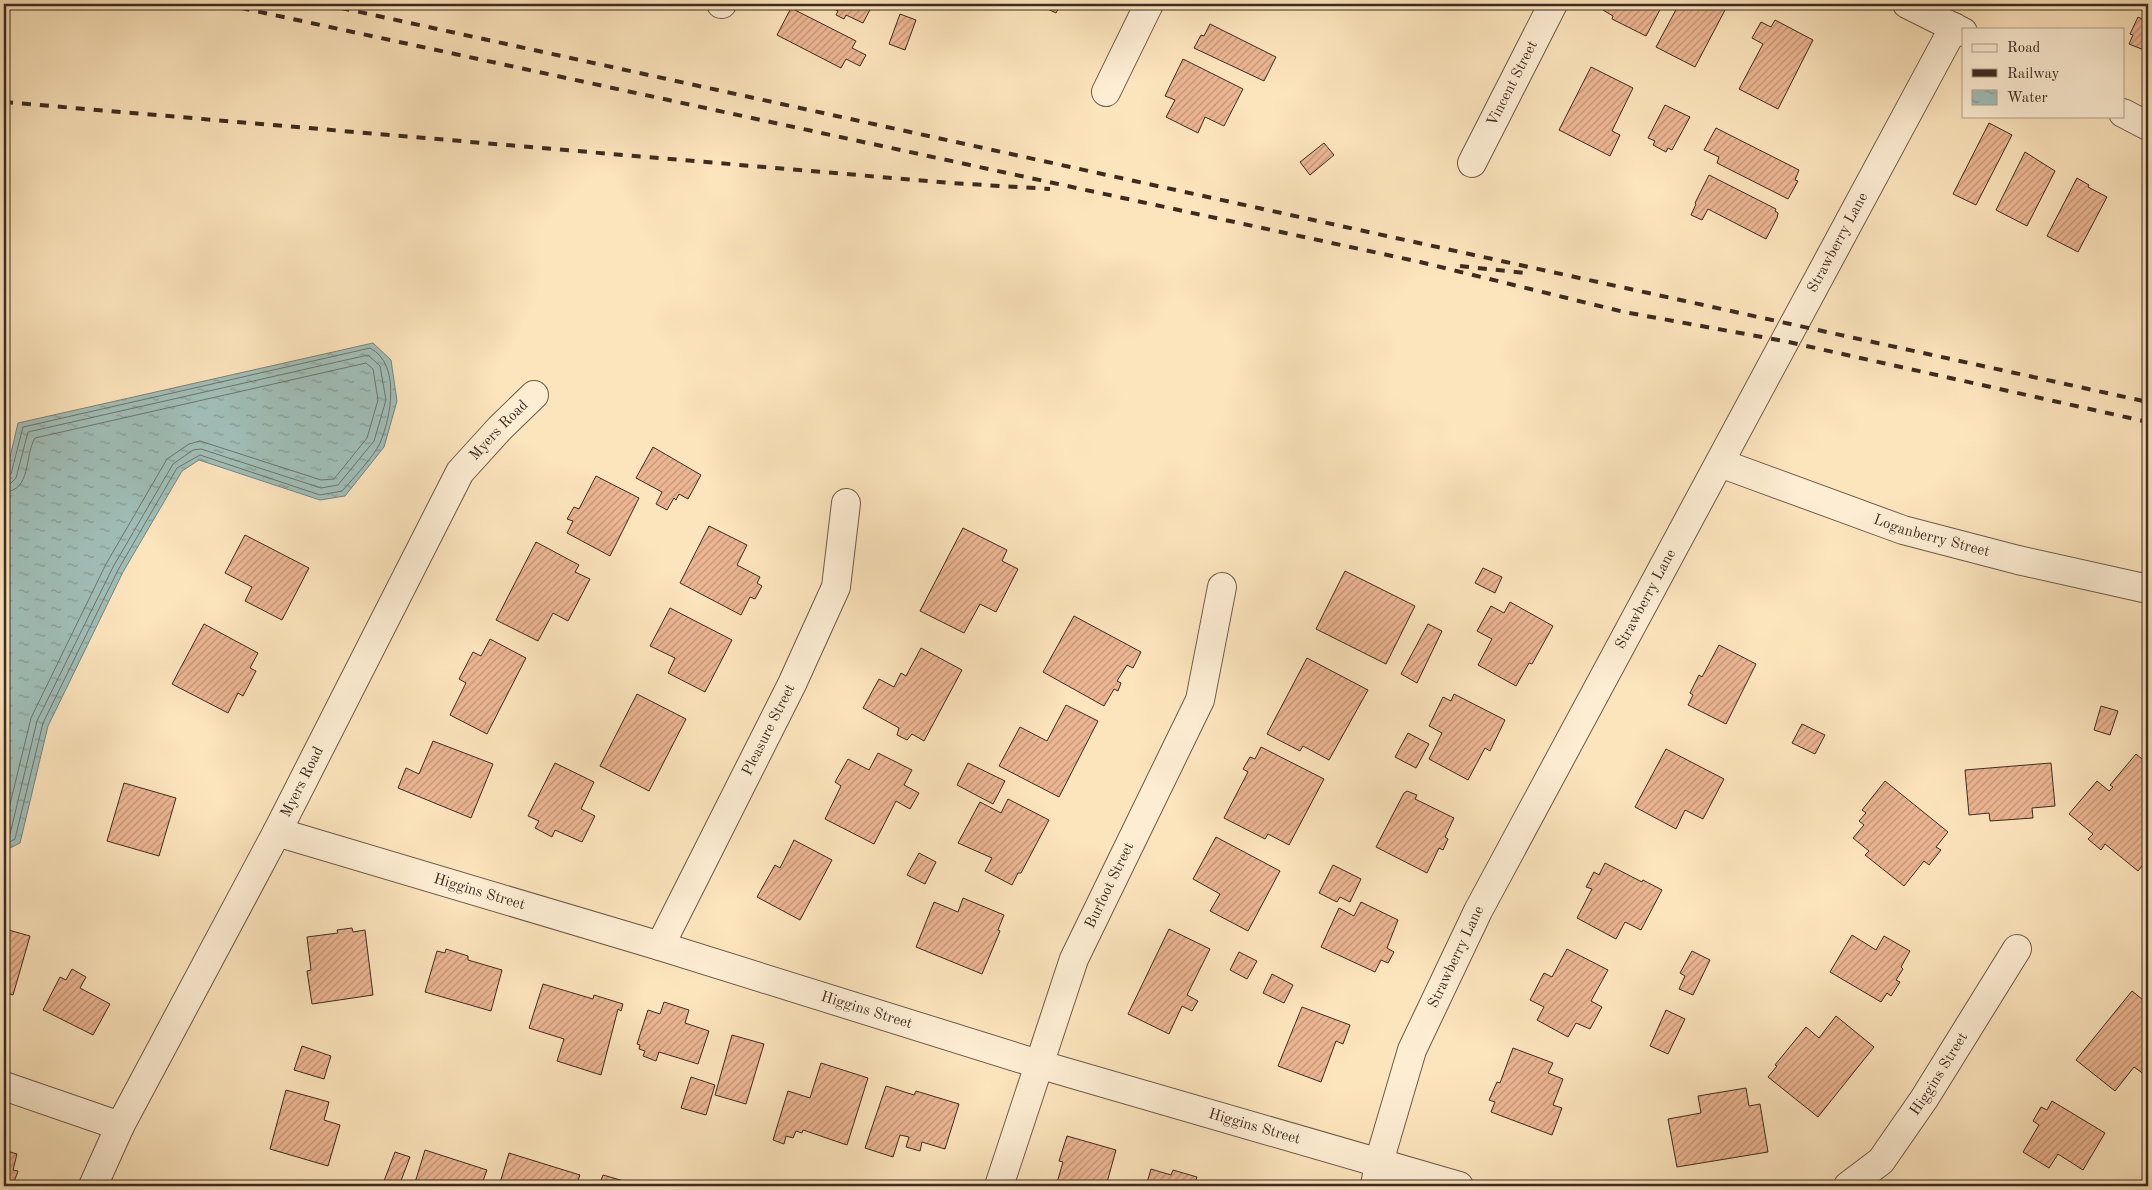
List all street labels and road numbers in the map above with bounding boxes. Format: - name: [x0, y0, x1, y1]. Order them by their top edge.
- street label: Vincent Street: [1484, 38, 1540, 129]
- street label: Strawberry Lane: [1805, 190, 1871, 295]
- street label: Myers Road: [467, 397, 531, 463]
- street label: Loganberry Street: [1871, 512, 1991, 560]
- street label: Strawberry Lane: [1613, 547, 1679, 652]
- street label: Pleasure Street: [740, 682, 798, 778]
- street label: Myers Road: [278, 744, 327, 820]
- street label: Burfoot Street: [1083, 840, 1137, 931]
- street label: Higgins Street: [432, 871, 527, 913]
- street label: Strawberry Lane: [1426, 903, 1487, 1010]
- street label: Higgins Street: [819, 989, 914, 1032]
- street label: Higgins Street: [1907, 1030, 1971, 1118]
- street label: Higgins Street: [1207, 1106, 1302, 1147]

